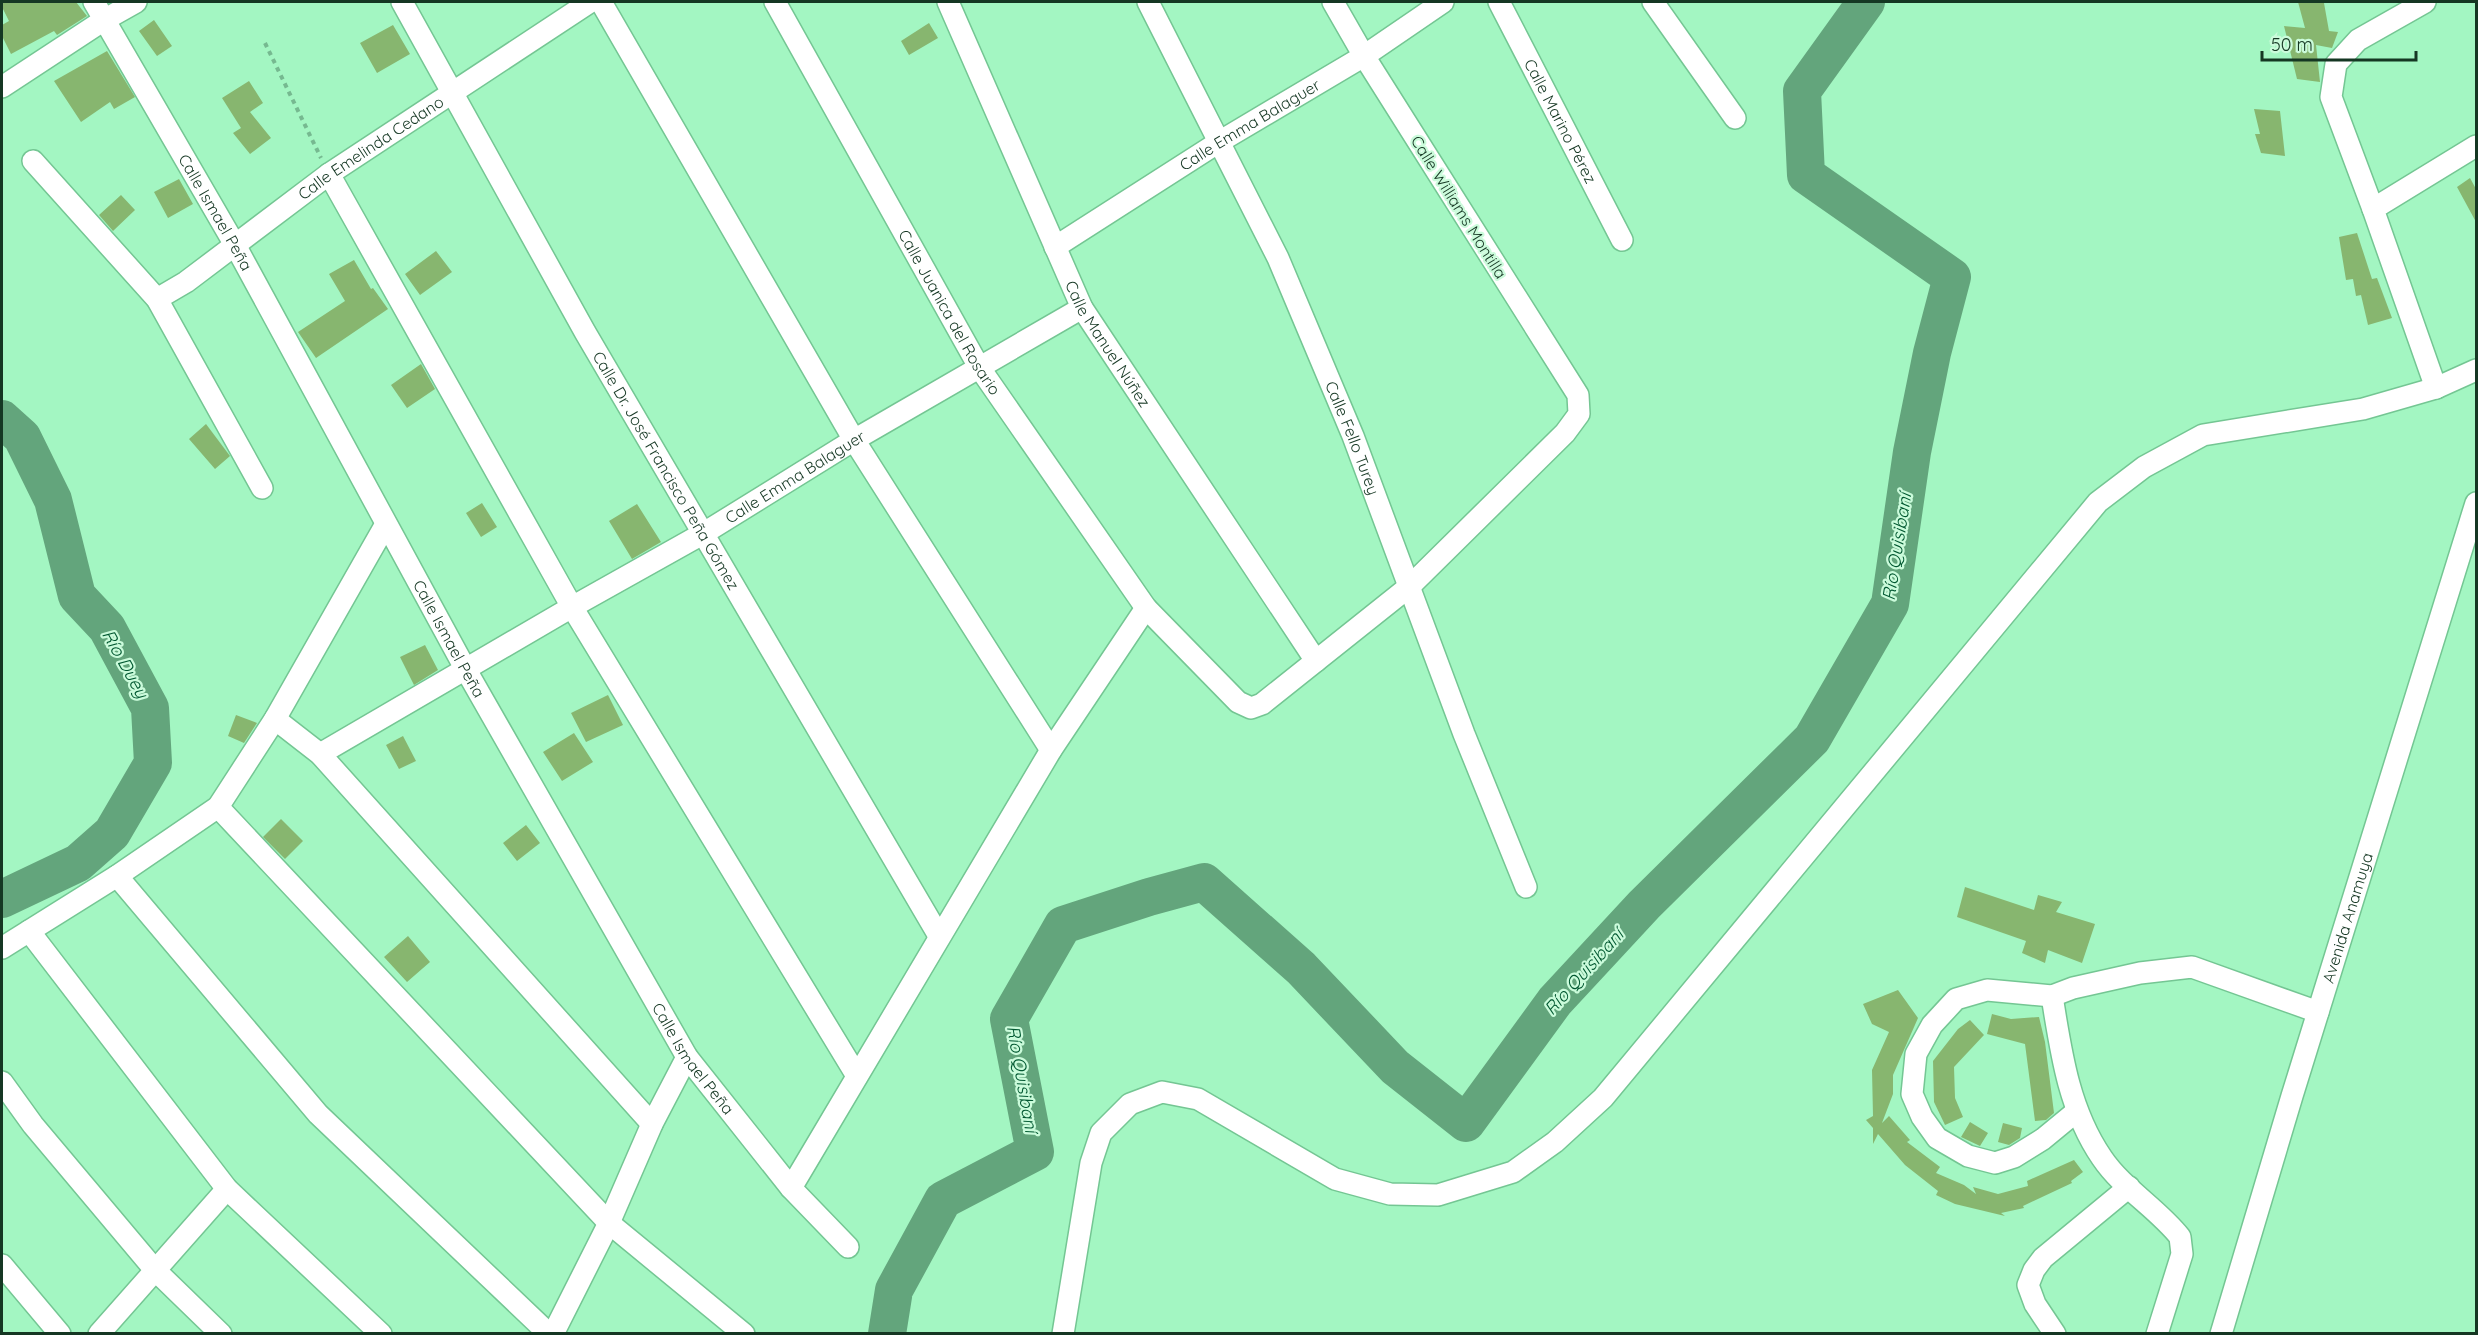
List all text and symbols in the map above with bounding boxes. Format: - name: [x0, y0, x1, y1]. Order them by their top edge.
- scale bar: [2262, 24, 2416, 62]
- text: 50 m: [2271, 33, 2313, 56]
- street label: Calle Marino Pérez: [1520, 55, 1601, 187]
- street label: Calle Emma Balaguer: [1176, 74, 1324, 175]
- street label: Calle Emelinda Cedano: [294, 91, 447, 204]
- street label: Calle Williams Montilla: [1407, 132, 1511, 282]
- street label: Calle Ismael Peña: [174, 150, 257, 274]
- street label: Calle Juanica del Rosario: [894, 226, 1005, 399]
- street label: Calle Manuel Núñez: [1061, 277, 1155, 411]
- street label: Calle Dr. José Francisco Peña Gómez: [589, 348, 744, 593]
- street label: Calle Fello Turey: [1321, 378, 1384, 498]
- street label: Calle Emma Balaguer: [721, 426, 868, 528]
- water label: Río Quisibaní: [1877, 489, 1917, 602]
- street label: Calle Ismael Peña: [409, 576, 490, 701]
- water label: Río Duey: [97, 625, 155, 704]
- street label: Avenida Anamuya: [2318, 850, 2377, 985]
- water label: Río Quisibaní: [1539, 921, 1630, 1020]
- street label: Calle Ismael Peña: [648, 999, 739, 1118]
- water label: Río Quisibaní: [1002, 1024, 1044, 1137]

